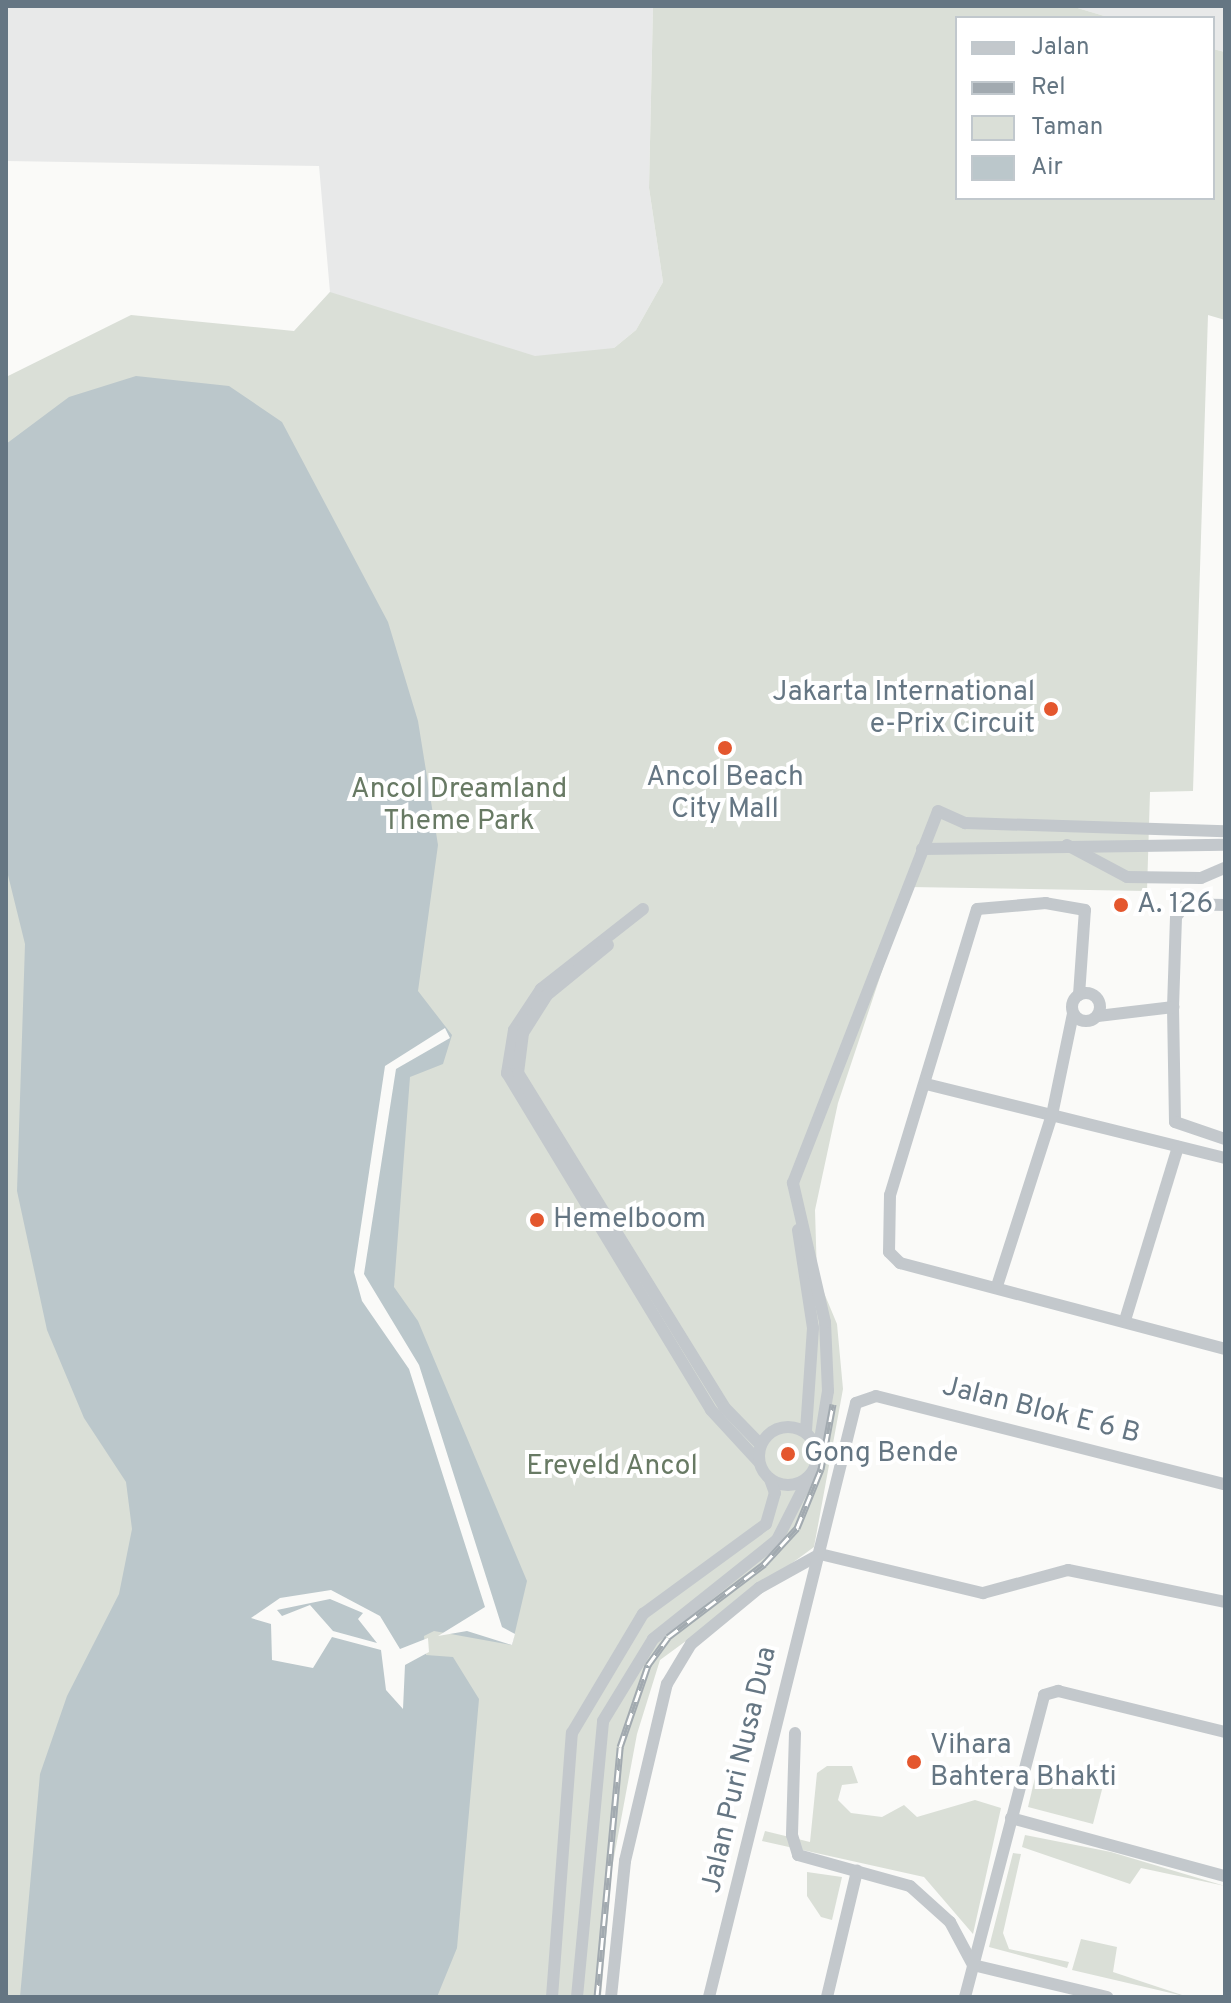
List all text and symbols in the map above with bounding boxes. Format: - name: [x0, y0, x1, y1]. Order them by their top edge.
- legend: [955, 16, 1215, 200]
- text: Jalan: [1031, 33, 1089, 63]
- text: Rel: [1031, 73, 1066, 103]
- text: Taman: [1031, 113, 1103, 143]
- text: Air: [1031, 153, 1063, 183]
- place label: Jakarta International e-Prix Circuit: [772, 676, 1035, 742]
- marker: Jakarta International e-Prix Circuit: [1042, 700, 1060, 718]
- marker: Ancol Beach City Mall: [716, 739, 734, 757]
- place label: Ancol Beach City Mall: [646, 761, 804, 827]
- park label: Ancol Dreamland Theme Park: [351, 773, 567, 839]
- place label: A. 126: [1137, 888, 1213, 922]
- marker: A. 126: [1112, 896, 1130, 914]
- place label: Hemelboom: [553, 1203, 706, 1237]
- marker: Hemelboom: [528, 1211, 546, 1229]
- street label: Jalan Blok E 6 B: [939, 1370, 1143, 1452]
- place label: Gong Bende: [804, 1437, 958, 1471]
- marker: Gong Bende: [779, 1445, 797, 1463]
- park label: Ereveld Ancol: [526, 1450, 698, 1484]
- street label: Jalan Puri Nusa Dua: [695, 1643, 785, 1897]
- place label: Vihara Bahtera Bhakti: [930, 1729, 1117, 1795]
- marker: Vihara Bahtera Bhakti: [905, 1753, 923, 1771]

